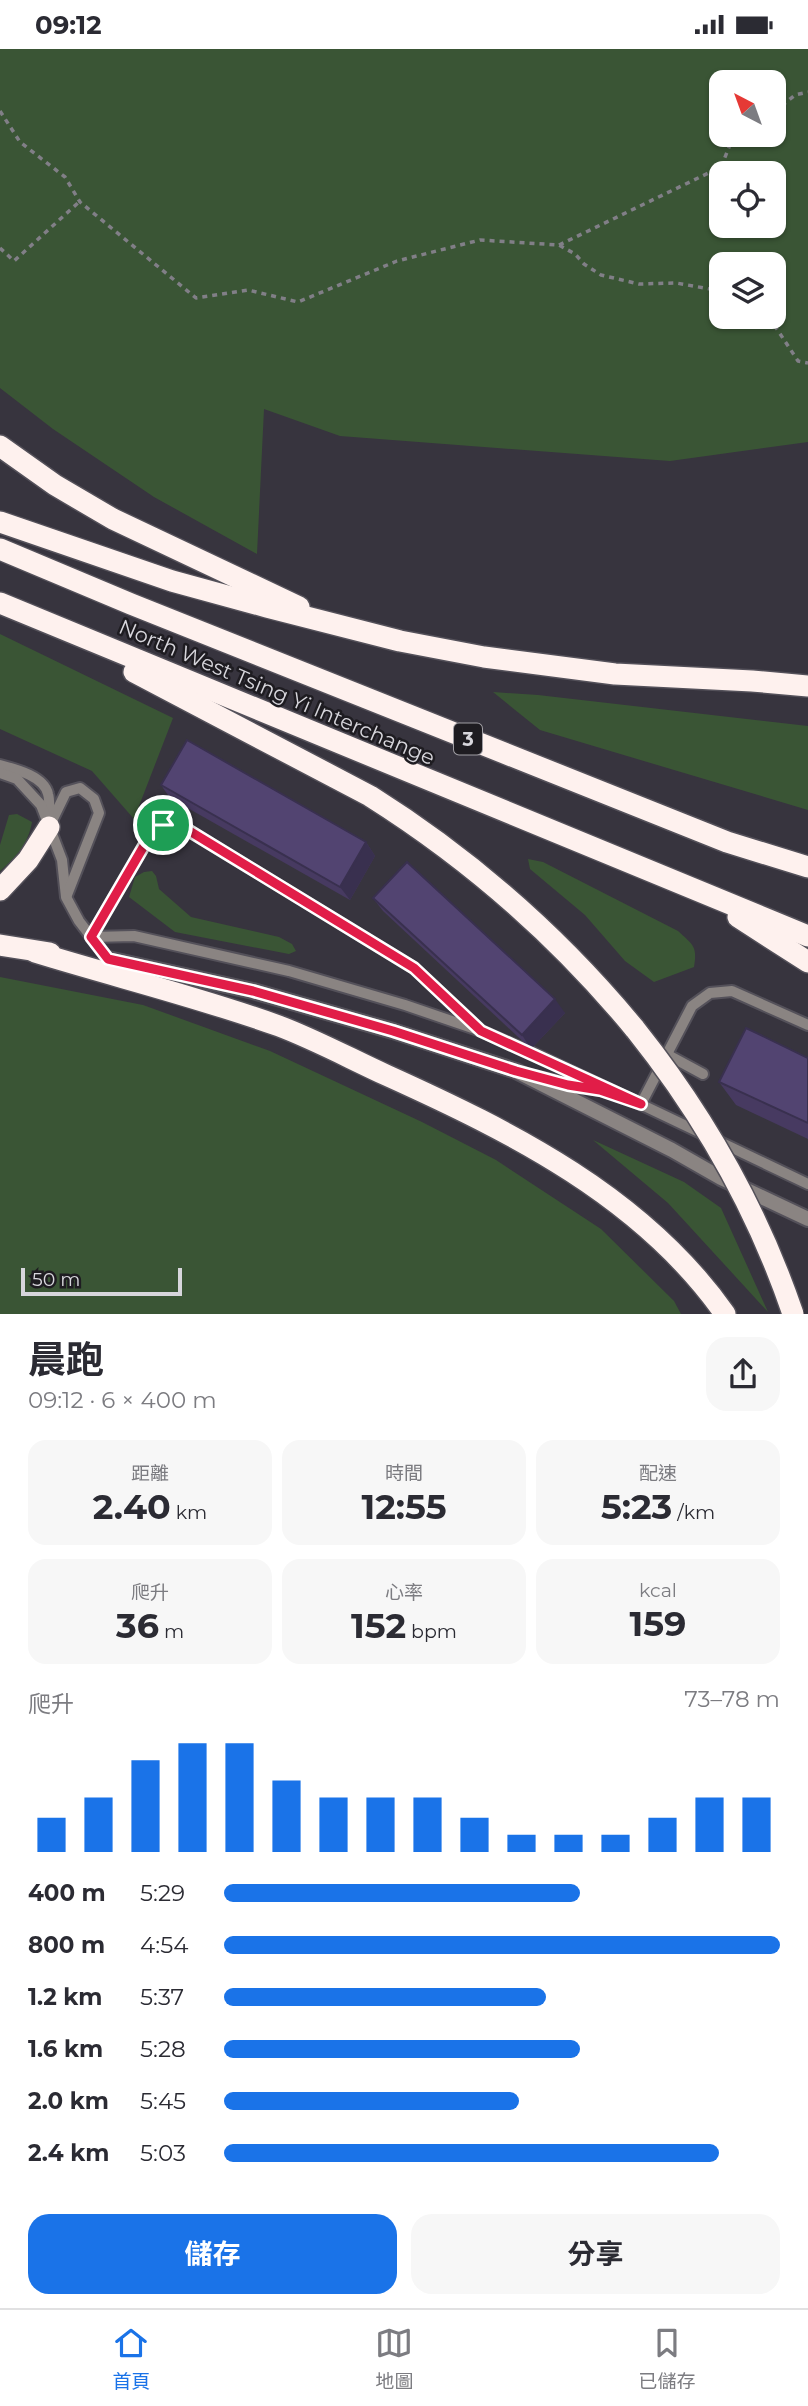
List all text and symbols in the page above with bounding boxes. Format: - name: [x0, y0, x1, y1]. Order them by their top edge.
- text: 09:12: [35, 9, 102, 41]
- north arrow: [709, 70, 786, 147]
- map controls: [709, 70, 786, 329]
- button: locate: [709, 161, 786, 238]
- button: layers: [709, 252, 786, 329]
- street label: North West Tsing Yi Interchange: [115, 614, 439, 770]
- road number: 3: [454, 723, 482, 755]
- pin: [133, 795, 193, 855]
- icon: arrive: [144, 806, 182, 844]
- scale bar: [21, 1265, 182, 1297]
- text: 50 m: [32, 1268, 80, 1291]
- text: 晨跑: [28, 1336, 104, 1383]
- button: share: [706, 1337, 780, 1411]
- text: 09:12 · 6 × 400 m: [28, 1386, 217, 1414]
- text: 距離: [131, 1462, 169, 1485]
- text: 時間: [385, 1462, 423, 1485]
- text: 配速: [639, 1462, 677, 1485]
- text: 2.40: [93, 1485, 171, 1528]
- text: 12:55: [361, 1485, 447, 1528]
- text: 5:23: [601, 1485, 672, 1528]
- text: km: [171, 1501, 207, 1524]
- text: /km: [672, 1501, 715, 1524]
- text: kcal: [639, 1579, 677, 1602]
- text: 爬升: [131, 1581, 169, 1604]
- text: 心率: [385, 1581, 423, 1604]
- text: 159: [630, 1602, 686, 1645]
- text: 36: [116, 1604, 159, 1647]
- text: 152: [351, 1604, 406, 1647]
- text: m: [159, 1620, 184, 1643]
- text: bpm: [406, 1620, 457, 1643]
- text: 73–78 m: [684, 1685, 780, 1713]
- text: 爬升: [28, 1690, 74, 1718]
- text: 400 m: [28, 1879, 106, 1907]
- text: 5:29: [140, 1879, 185, 1907]
- text: 800 m: [28, 1931, 105, 1959]
- text: 4:54: [140, 1931, 188, 1959]
- text: 1.2 km: [28, 1983, 102, 2011]
- text: 5:37: [140, 1983, 184, 2011]
- text: 1.6 km: [28, 2035, 103, 2063]
- text: 5:28: [140, 2035, 186, 2063]
- text: 2.0 km: [28, 2087, 109, 2115]
- text: 5:45: [140, 2087, 186, 2115]
- text: 2.4 km: [28, 2139, 109, 2167]
- text: 5:03: [140, 2139, 186, 2167]
- button: 儲存: [28, 2214, 397, 2294]
- button: 分享: [411, 2214, 780, 2294]
- tab: 首頁: [112, 2324, 151, 2393]
- tab: 地圖: [375, 2324, 414, 2393]
- tab: 已儲存: [638, 2324, 696, 2393]

